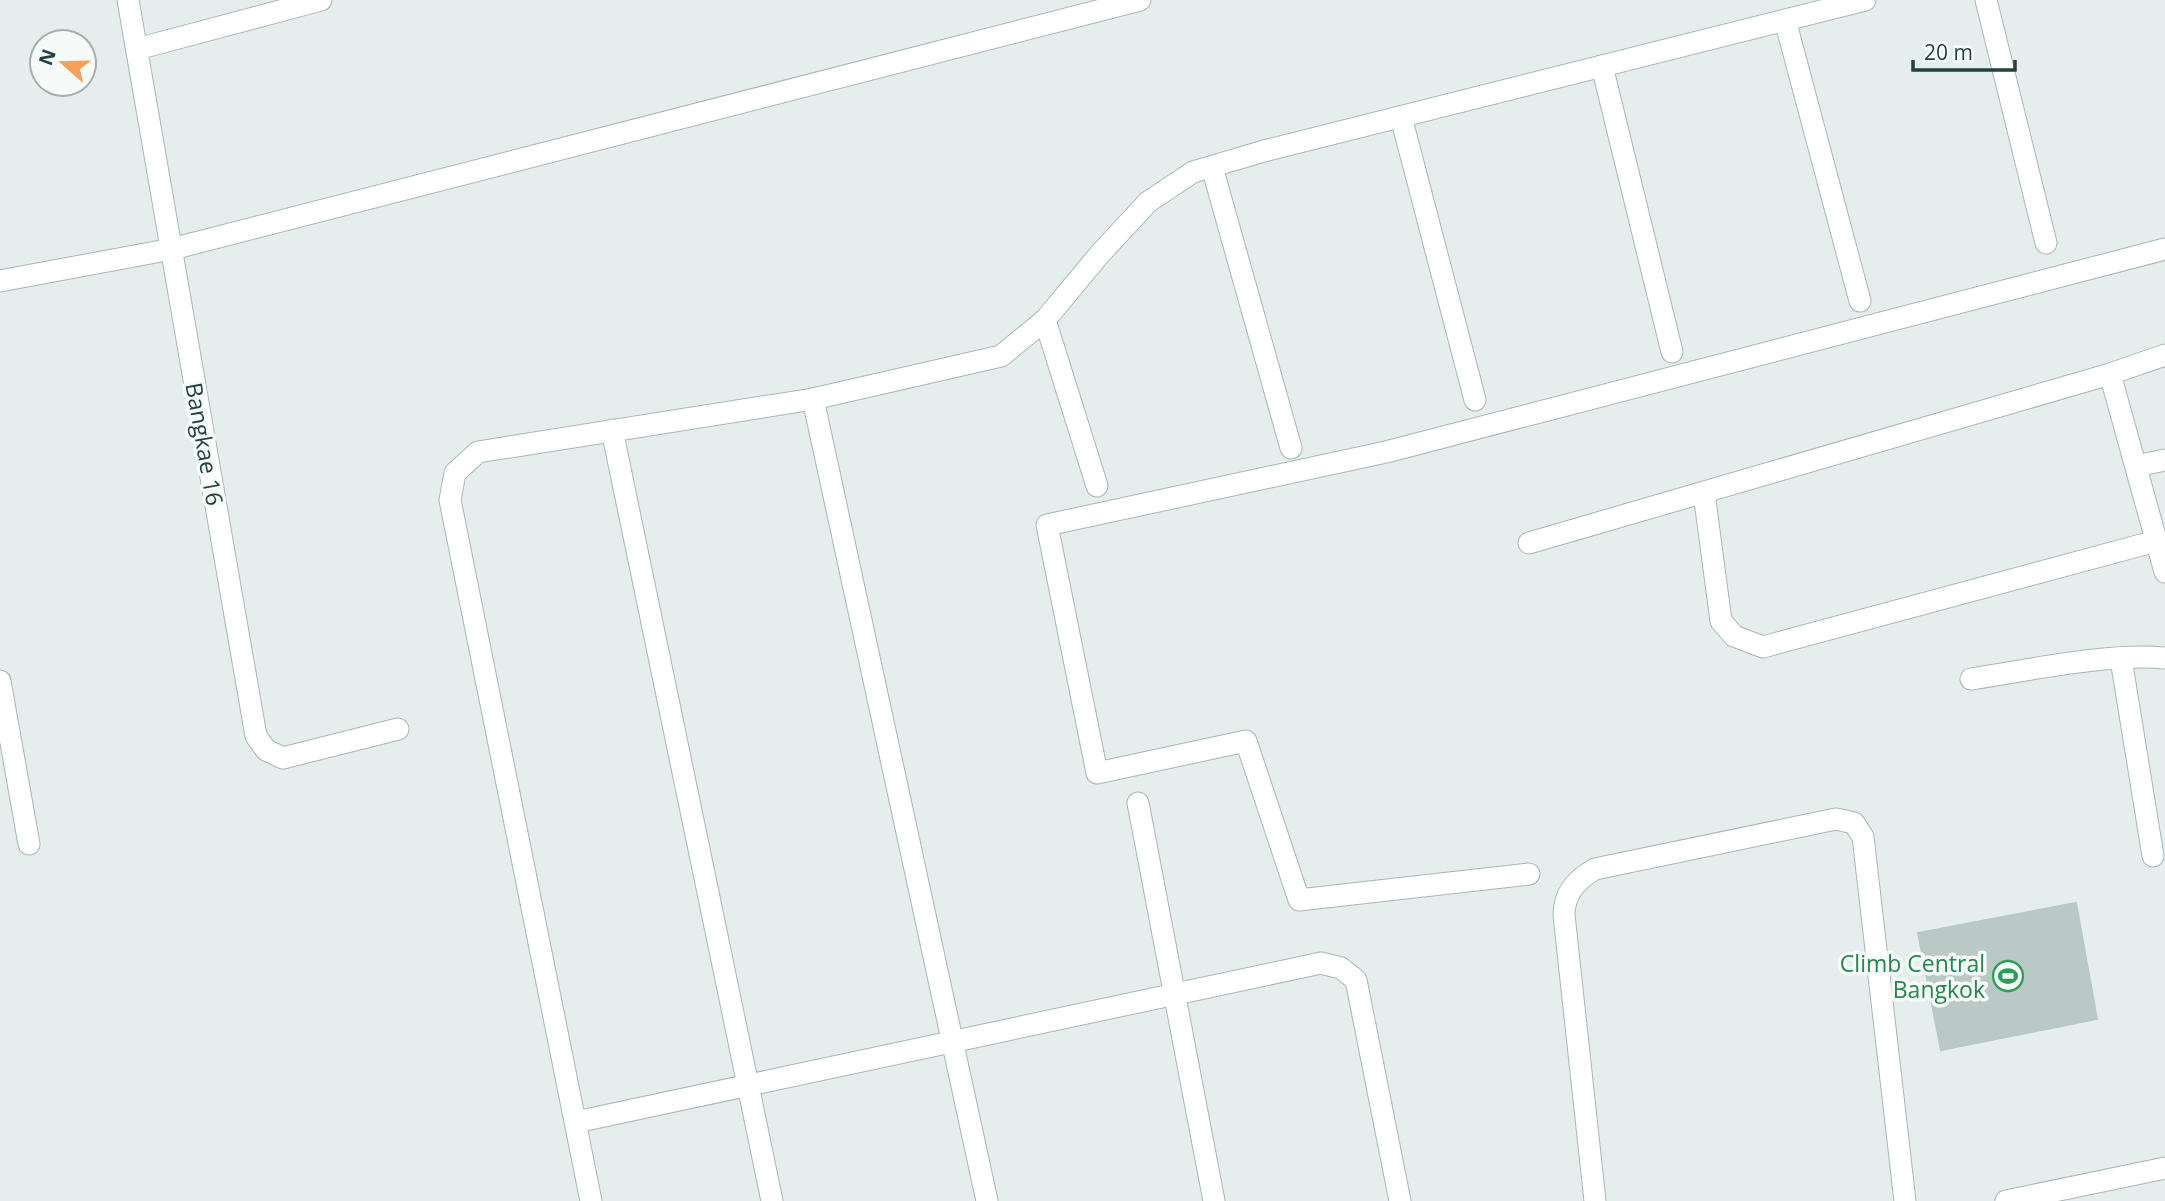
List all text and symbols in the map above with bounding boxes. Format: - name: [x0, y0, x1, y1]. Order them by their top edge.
- north arrow: [28, 28, 98, 98]
- scale bar: [1913, 28, 2014, 72]
- text: 20 m: [1924, 38, 1973, 66]
- text: N: [32, 45, 62, 69]
- street label: Bangkae 16: [178, 380, 232, 508]
- place label: Climb Central Bangkok: [1840, 947, 1985, 1005]
- sports icon: Climb Central Bangkok: [1991, 959, 2025, 993]

